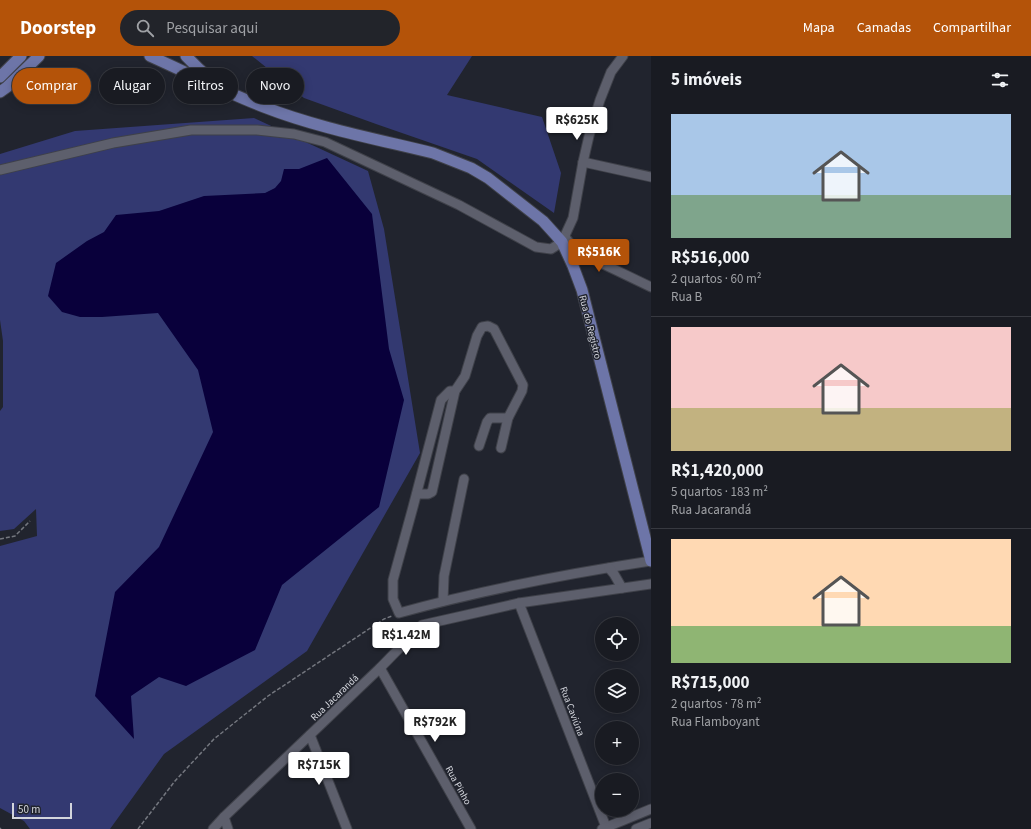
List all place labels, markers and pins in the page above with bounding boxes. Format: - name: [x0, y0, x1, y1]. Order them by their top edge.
- pin: R$625K: [544, 107, 610, 141]
- pin: R$516K: [566, 239, 632, 273]
- pin: R$1.42M: [369, 622, 443, 656]
- pin: R$792K: [402, 709, 468, 743]
- pin: R$715K: [286, 752, 352, 786]

